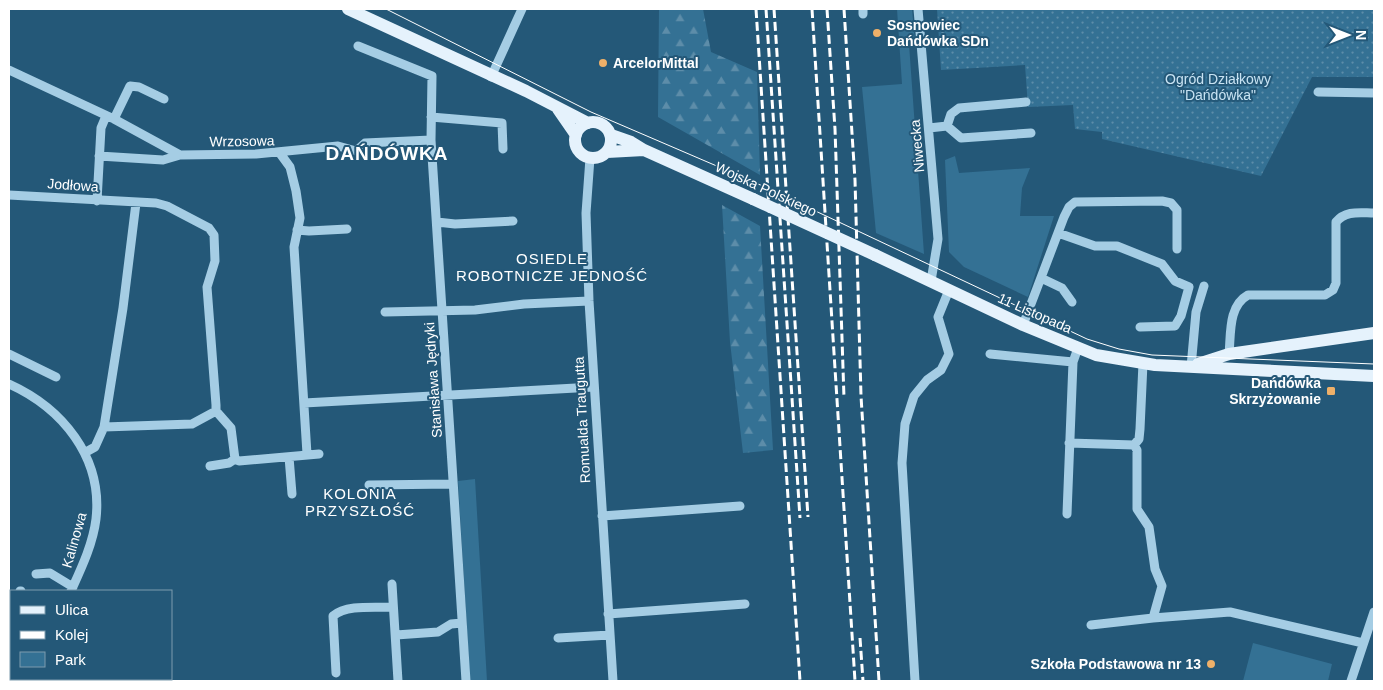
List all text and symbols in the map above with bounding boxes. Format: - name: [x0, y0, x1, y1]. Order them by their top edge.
- north arrow: [1323, 10, 1373, 60]
- place label: Sosnowiec Dańdówka SDn: [887, 17, 989, 49]
- marker: Sosnowiec Dańdówka SDn: [871, 27, 883, 39]
- text: N: [1353, 30, 1369, 40]
- place label: ArcelorMittal: [613, 55, 699, 71]
- marker: ArcelorMittal: [597, 57, 609, 69]
- park label: Ogród Działkowy "Dańdówka": [1165, 71, 1271, 103]
- street label: Niwecka: [907, 119, 927, 173]
- street label: Wrzosowa: [209, 132, 275, 150]
- district label: DAŃDÓWKA: [325, 143, 449, 164]
- street label: Wojska Polskiego: [713, 158, 820, 220]
- street label: Jodłowa: [47, 175, 99, 195]
- district label: OSIEDLE ROBOTNICZE JEDNOŚĆ: [456, 250, 648, 284]
- street label: 11 Listopada: [996, 290, 1075, 336]
- street label: Stanisława Jędryki: [421, 322, 445, 438]
- street label: Romualda Traugutta: [571, 356, 593, 484]
- place label: Dańdówka Skrzyżowanie: [1229, 375, 1321, 407]
- marker: Dańdówka Skrzyżowanie: [1325, 385, 1337, 397]
- district label: KOLONIA PRZYSZŁOŚĆ: [305, 485, 415, 519]
- street label: Kalinowa: [58, 510, 90, 570]
- legend: [10, 590, 172, 680]
- text: Ulica: [55, 601, 89, 618]
- text: Kolej: [55, 626, 88, 643]
- text: Park: [55, 651, 86, 668]
- place label: Szkoła Podstawowa nr 13: [1031, 656, 1201, 672]
- marker: Szkoła Podstawowa nr 13: [1205, 658, 1217, 670]

